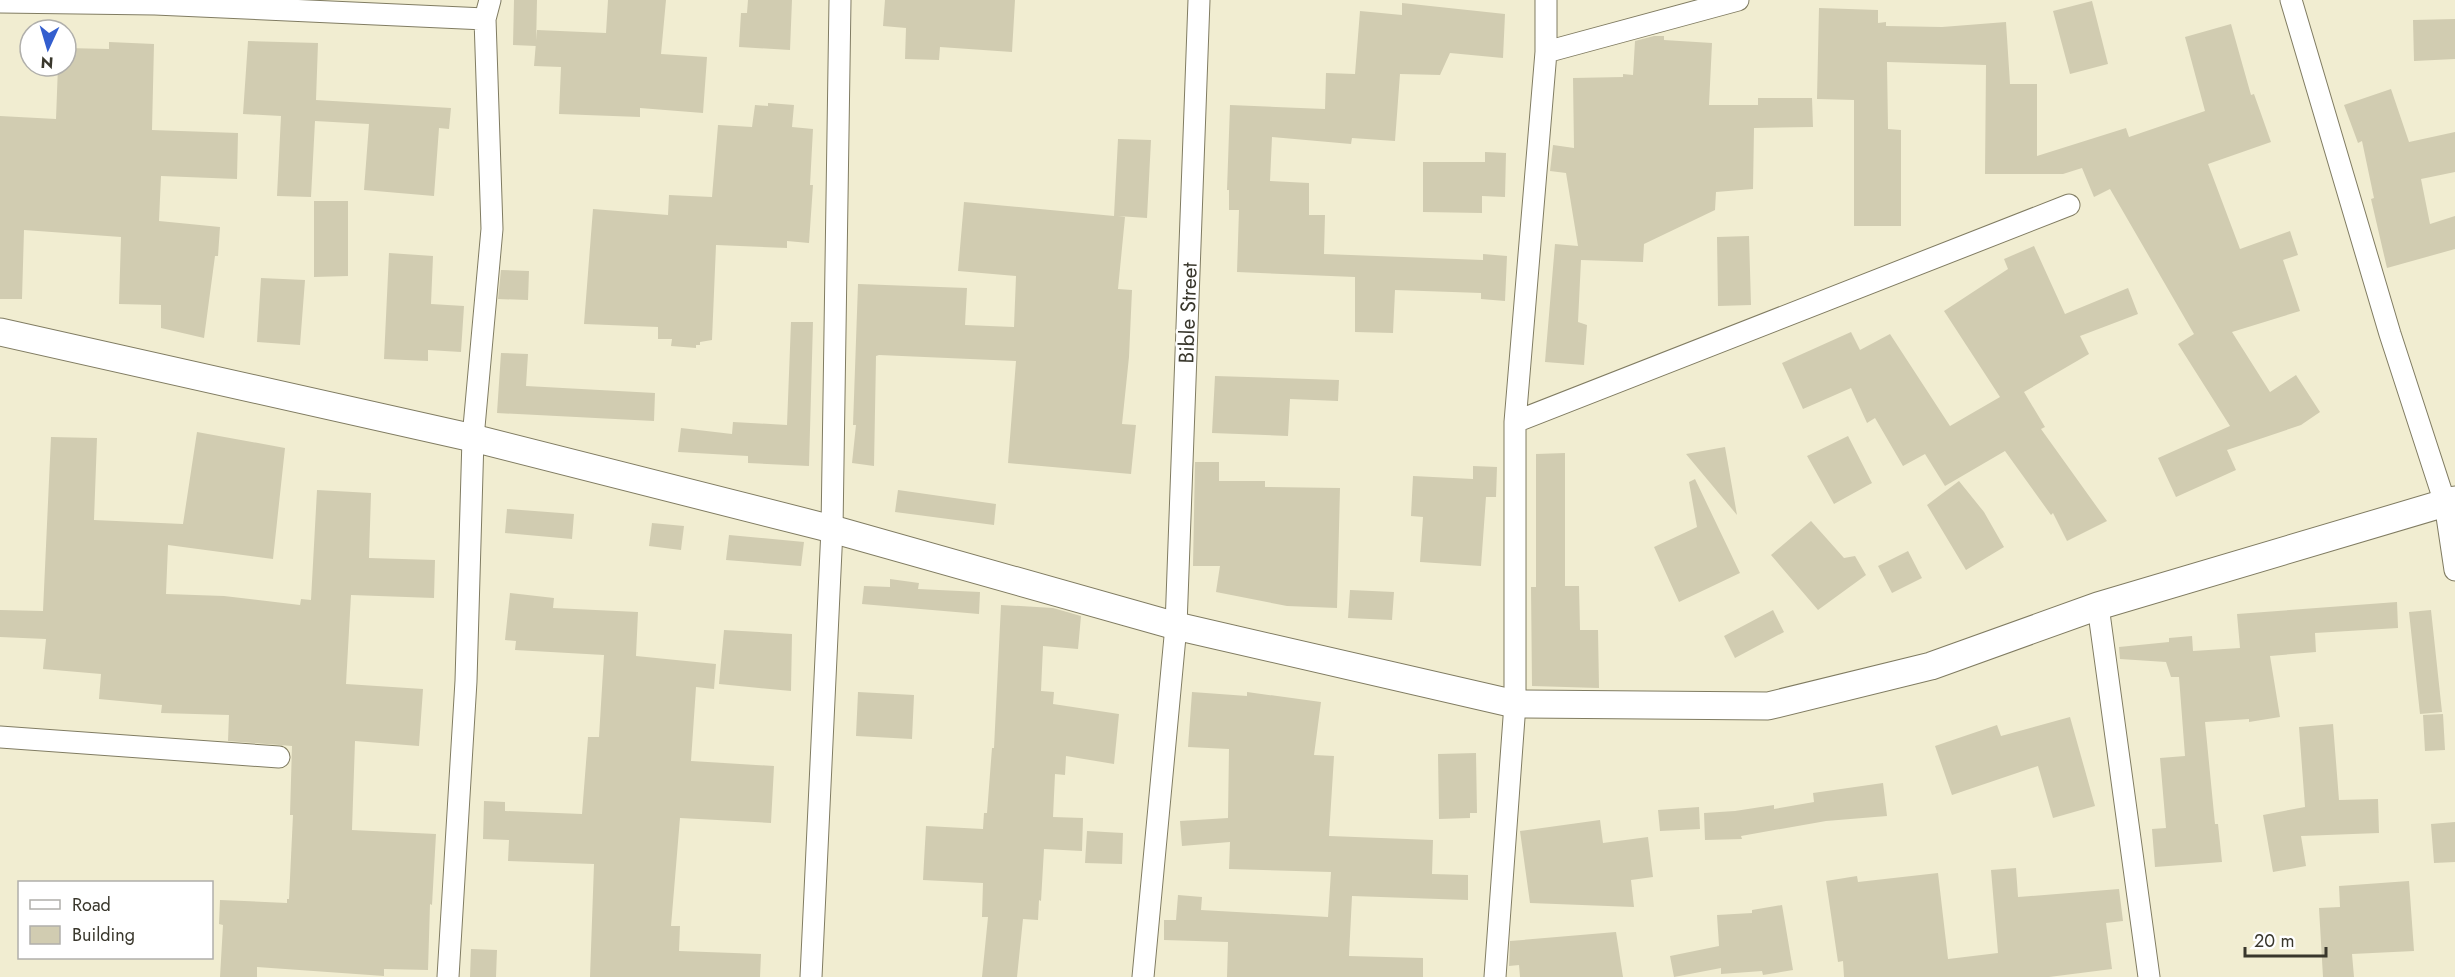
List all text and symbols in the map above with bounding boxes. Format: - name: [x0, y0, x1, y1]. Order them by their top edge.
- north arrow: [18, 18, 78, 78]
- text: N: [40, 51, 54, 74]
- street label: Bible Street: [1171, 262, 1205, 364]
- legend: [18, 881, 213, 959]
- text: Road: [72, 892, 111, 918]
- scale bar: [2245, 920, 2326, 958]
- text: Building: [72, 922, 135, 948]
- text: 20 m: [2254, 928, 2294, 954]

